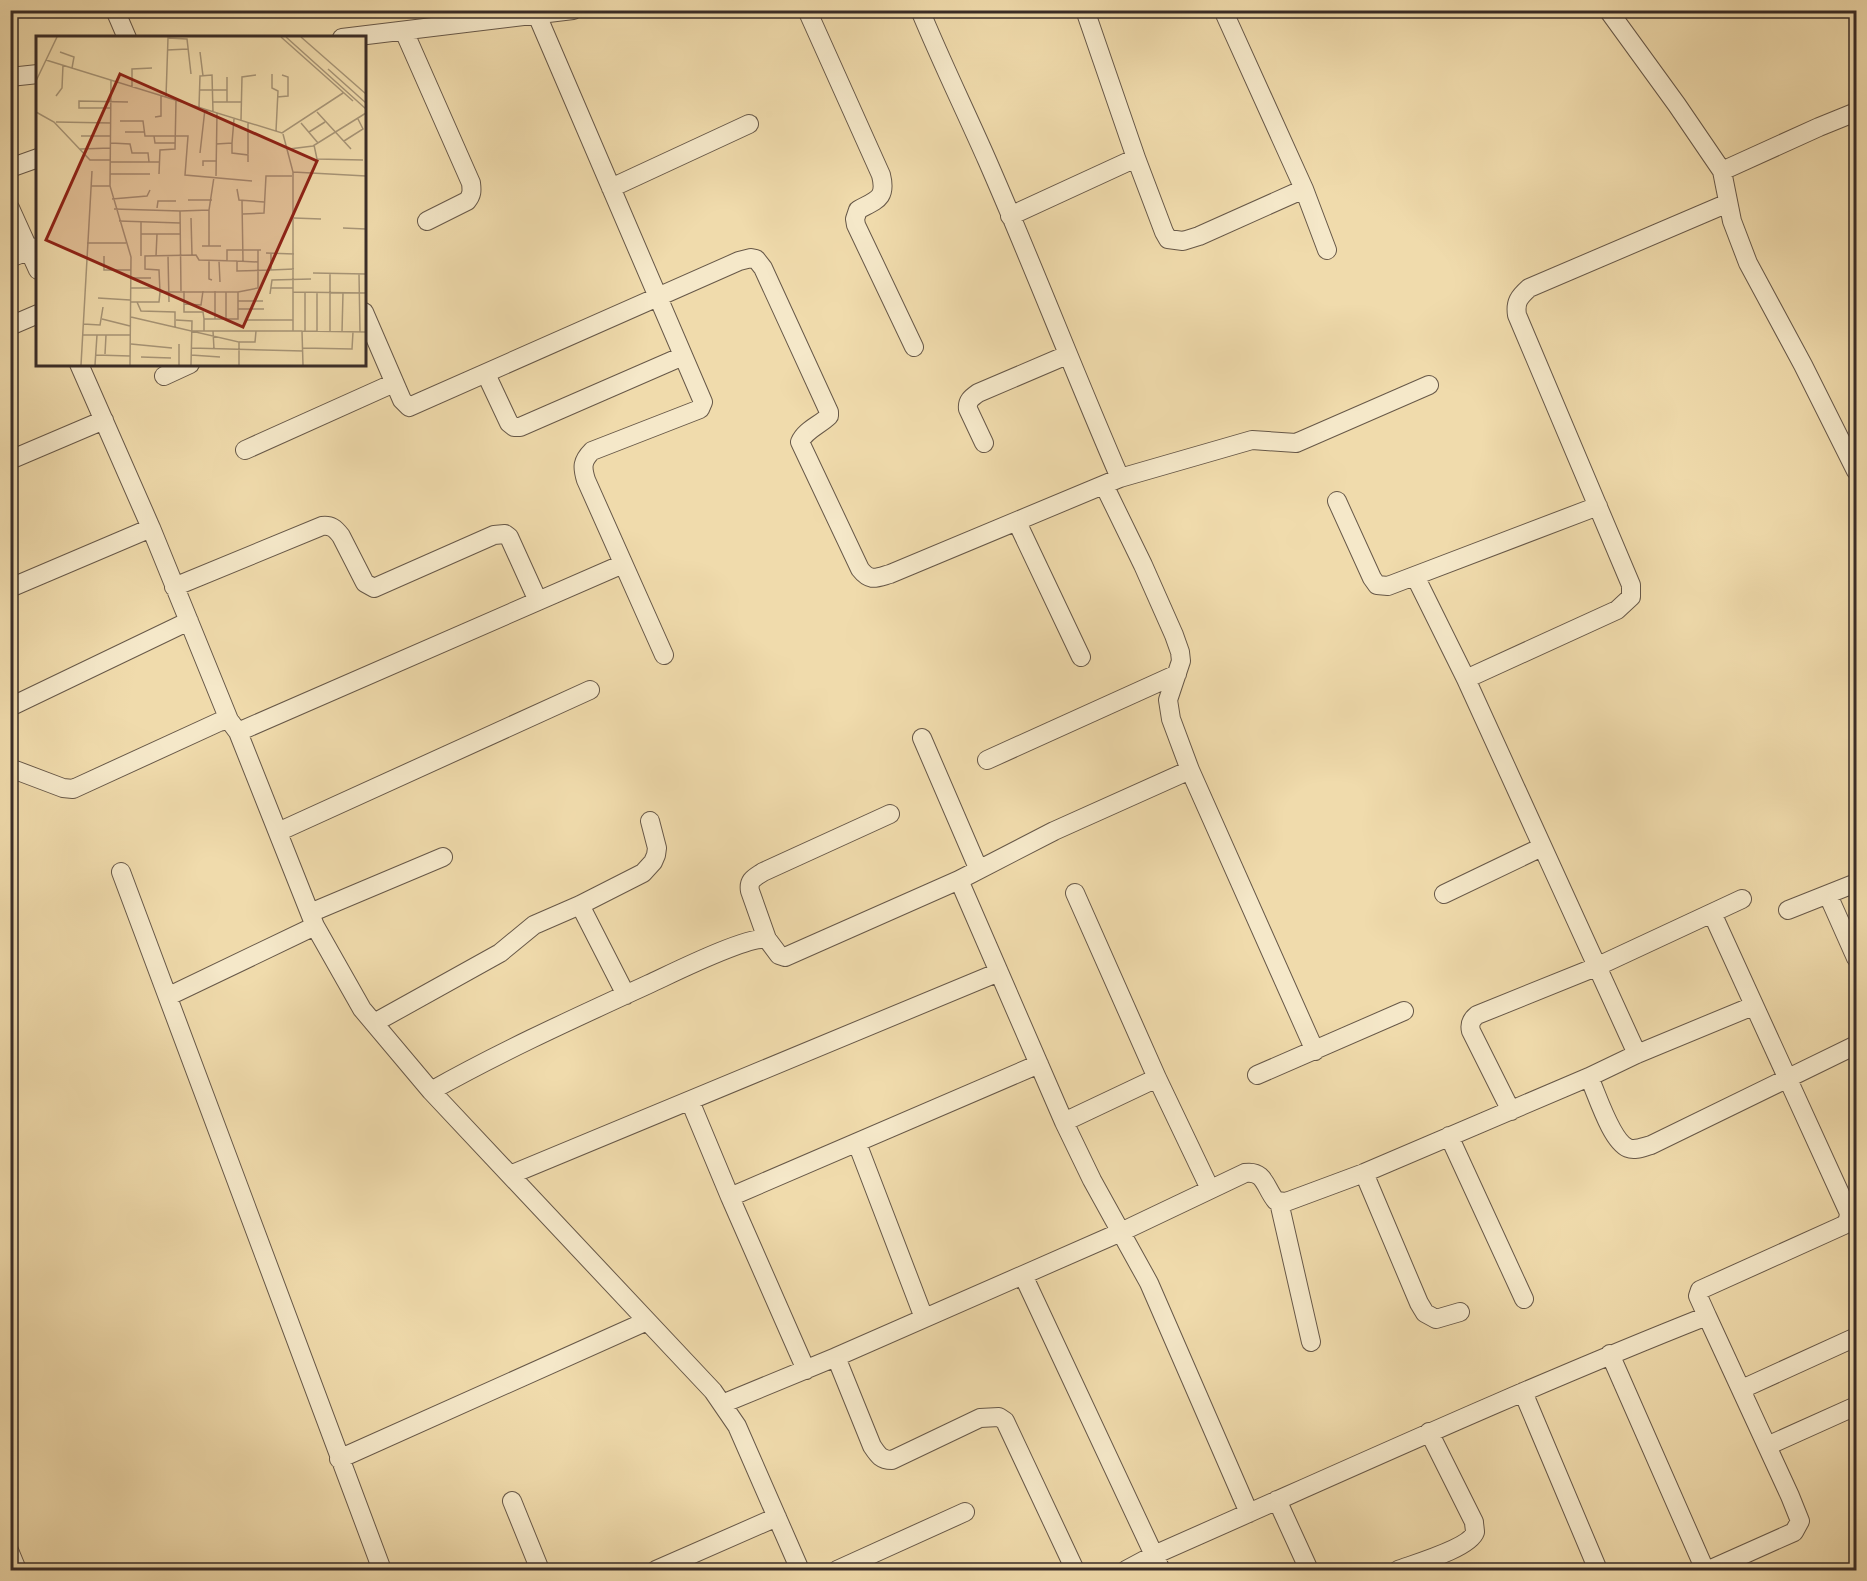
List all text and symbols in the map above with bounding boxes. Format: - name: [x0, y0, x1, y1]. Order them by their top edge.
- inset map: [36, 36, 366, 366]

